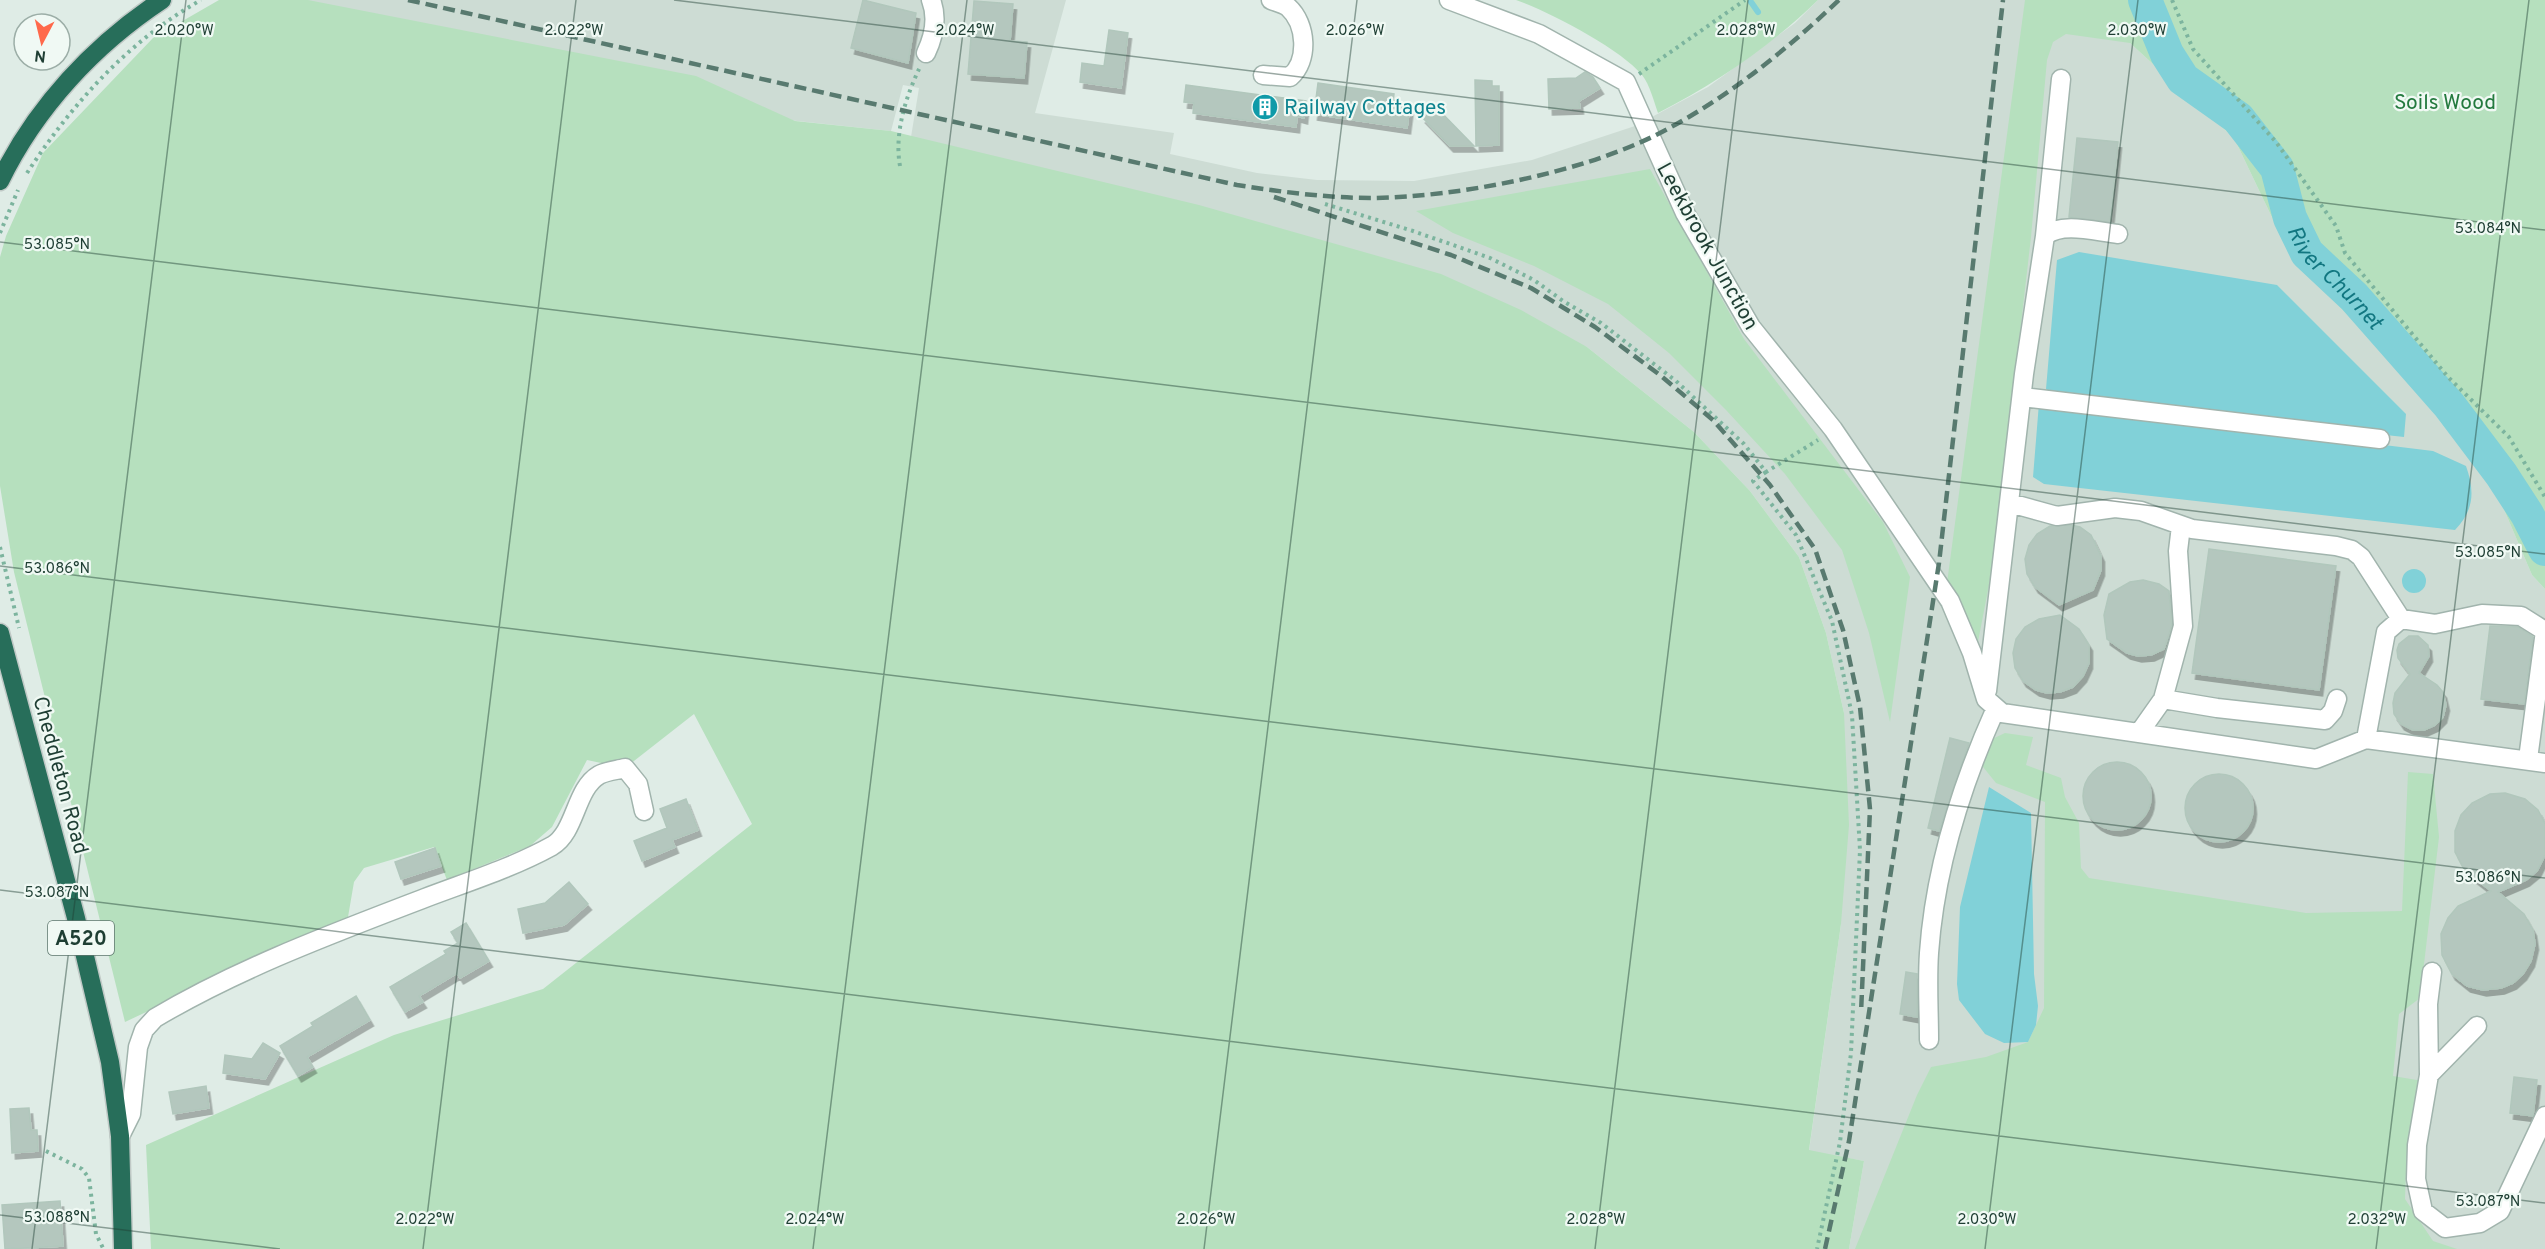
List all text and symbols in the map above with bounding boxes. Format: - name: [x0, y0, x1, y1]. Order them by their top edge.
- north arrow: [12, 12, 72, 72]
- text: 2.020°W: [154, 22, 214, 41]
- text: 2.022°W: [544, 22, 604, 41]
- text: 2.024°W: [935, 22, 995, 41]
- text: 2.026°W: [1325, 22, 1385, 41]
- text: 2.028°W: [1716, 22, 1776, 41]
- text: 2.030°W: [2107, 22, 2167, 41]
- text: N: [33, 44, 47, 66]
- park label: Soils Wood: [2394, 90, 2496, 117]
- building icon: Railway Cottages: [1250, 92, 1280, 122]
- place label: Railway Cottages: [1284, 95, 1446, 122]
- street label: Leekbrook Junction: [1649, 158, 1764, 335]
- text: 53.084°N: [2455, 220, 2521, 239]
- water label: River Churnet: [2280, 222, 2388, 337]
- text: 53.085°N: [24, 236, 90, 255]
- text: 53.085°N: [2455, 544, 2521, 563]
- text: 53.086°N: [24, 560, 90, 579]
- street label: Cheddleton Road: [26, 694, 94, 857]
- text: 53.086°N: [2455, 869, 2521, 888]
- text: 53.087°N: [25, 884, 89, 903]
- road number: A520: [48, 921, 114, 955]
- text: 53.087°N: [2456, 1193, 2520, 1212]
- text: 53.088°N: [24, 1209, 90, 1228]
- text: 2.022°W: [395, 1211, 455, 1230]
- text: 2.024°W: [785, 1211, 845, 1230]
- text: 2.026°W: [1176, 1211, 1236, 1230]
- text: 2.028°W: [1566, 1211, 1626, 1230]
- text: 2.030°W: [1957, 1211, 2017, 1230]
- text: 2.032°W: [2348, 1211, 2406, 1230]

